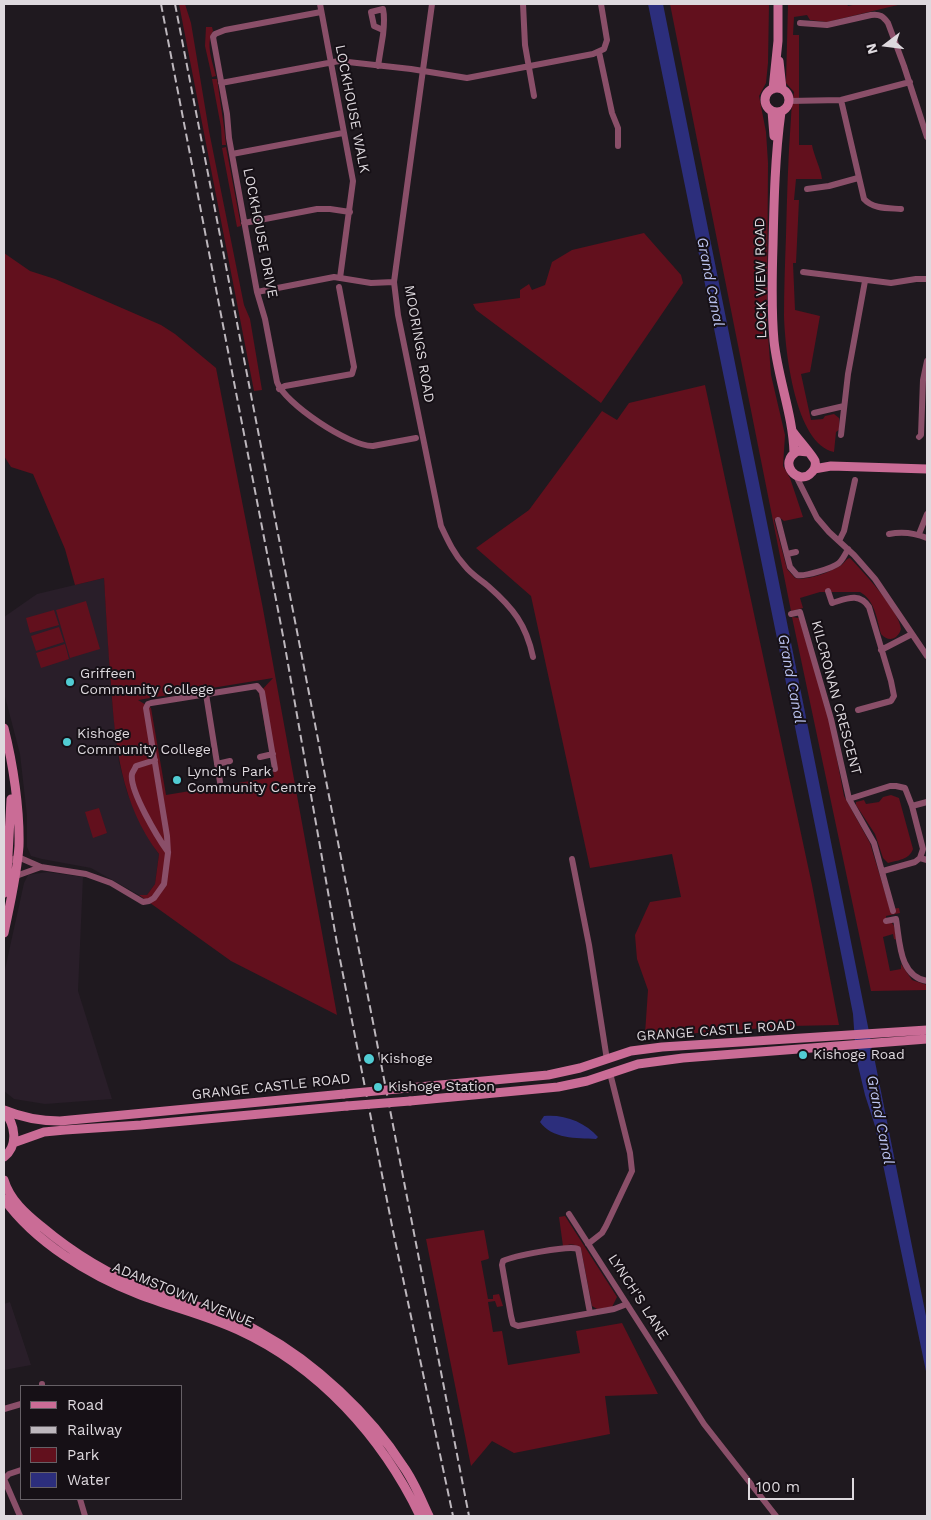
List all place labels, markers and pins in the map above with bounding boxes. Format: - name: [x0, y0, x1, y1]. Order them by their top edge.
- place label: Griffeen Community College: [80, 666, 214, 699]
- marker: Griffeen Community College: [64, 676, 76, 688]
- place label: Kishoge Community College: [77, 726, 211, 759]
- marker: Kishoge Community College: [61, 736, 73, 748]
- place label: Lynch's Park Community Centre: [187, 764, 316, 796]
- marker: Lynch's Park Community Centre: [171, 774, 183, 786]
- place label: Kishoge Road: [813, 1047, 905, 1063]
- marker: Kishoge Road: [797, 1049, 809, 1061]
- place label: Kishoge: [380, 1051, 433, 1067]
- marker: Kishoge: [362, 1052, 376, 1066]
- place label: Kishoge Station: [388, 1079, 495, 1095]
- marker: Kishoge Station: [372, 1081, 384, 1093]

